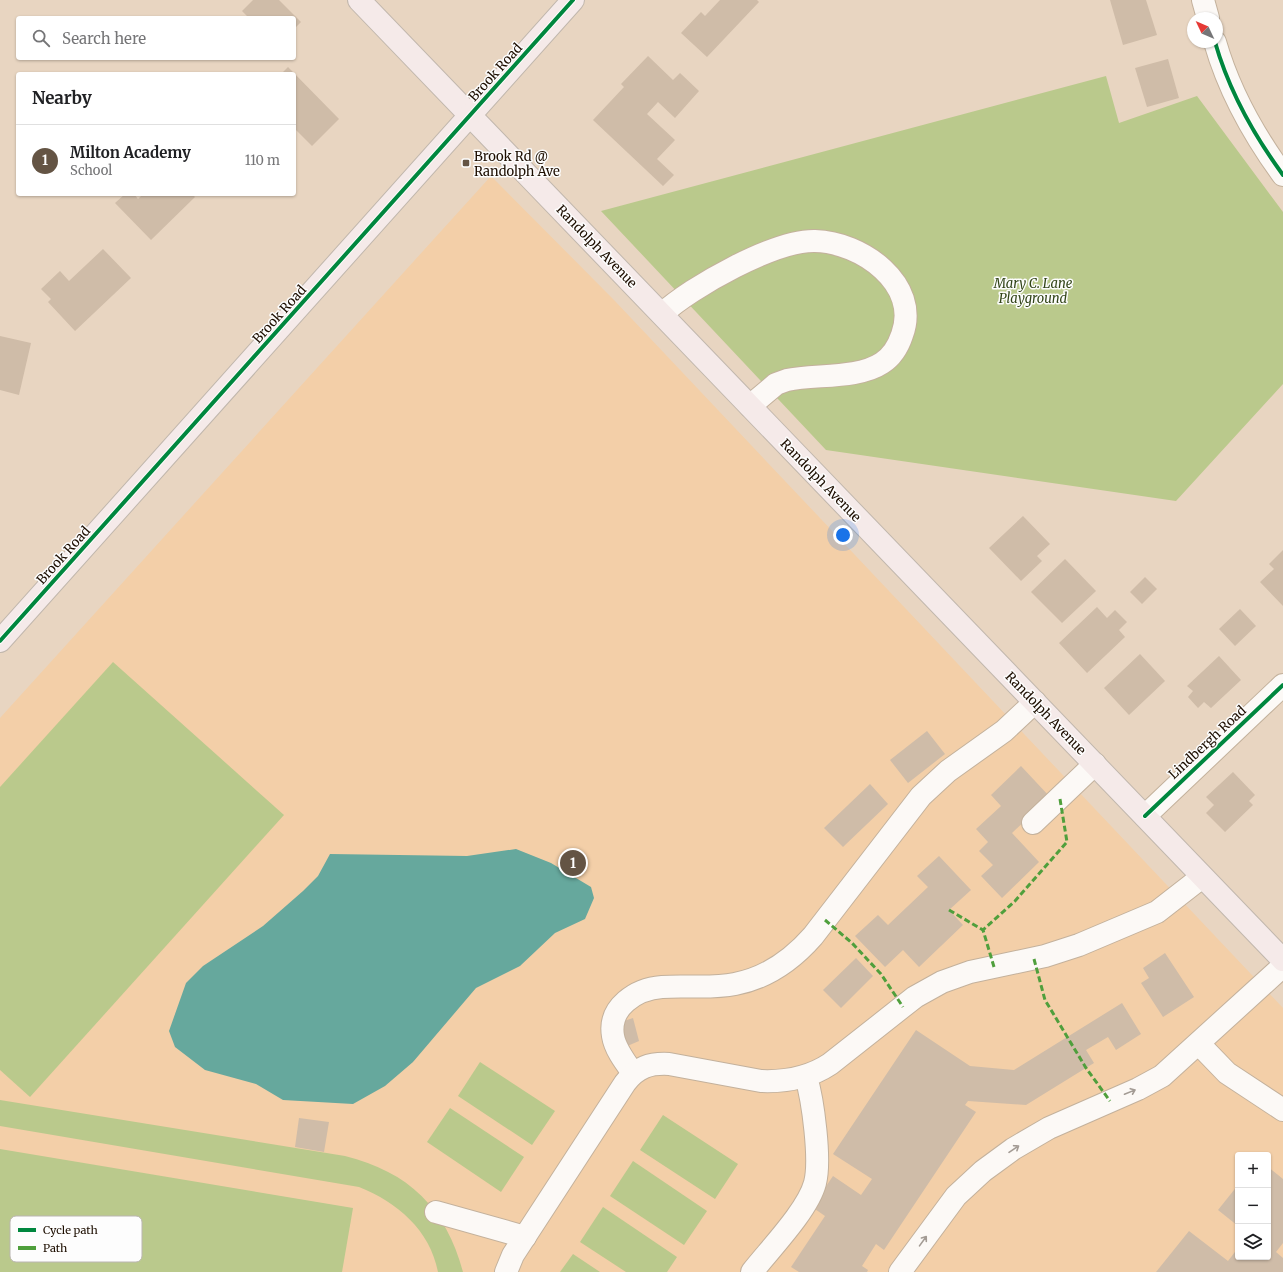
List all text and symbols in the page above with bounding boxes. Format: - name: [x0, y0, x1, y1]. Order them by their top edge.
- north arrow: [1187, 12, 1223, 48]
- search box: [16, 16, 296, 60]
- icon: search: [30, 27, 52, 49]
- text: Search here: [62, 29, 146, 48]
- street label: Brook Road: [465, 40, 526, 105]
- text: Nearby: [32, 87, 92, 109]
- text: Milton Academy: [70, 143, 191, 162]
- place label: Brook Rd @ Randolph Ave: [474, 148, 560, 180]
- text: 1: [42, 152, 48, 169]
- text: 110 m: [245, 152, 280, 169]
- marker: Brook Rd @ Randolph Ave: [461, 158, 471, 168]
- text: School: [70, 162, 112, 179]
- street label: Randolph Avenue: [553, 201, 641, 292]
- park label: Mary C. Lane Playground: [993, 275, 1073, 307]
- street label: Brook Road: [249, 282, 310, 347]
- street label: Randolph Avenue: [777, 435, 865, 526]
- street label: Brook Road: [33, 523, 94, 588]
- your location: [833, 525, 853, 545]
- street label: Randolph Avenue: [1002, 668, 1090, 759]
- street label: Lindbergh Road: [1165, 702, 1250, 783]
- pin: 1: [560, 848, 586, 878]
- one-way arrow: [1124, 1088, 1136, 1096]
- one-way arrow: [1008, 1145, 1019, 1153]
- map controls: [1235, 1152, 1271, 1260]
- button: +: [1235, 1152, 1271, 1188]
- button: −: [1235, 1188, 1271, 1224]
- legend: [10, 1216, 142, 1262]
- text: Cycle path: [43, 1223, 98, 1237]
- button: layers: [1235, 1224, 1271, 1260]
- one-way arrow: [919, 1235, 927, 1246]
- text: Path: [43, 1241, 68, 1255]

